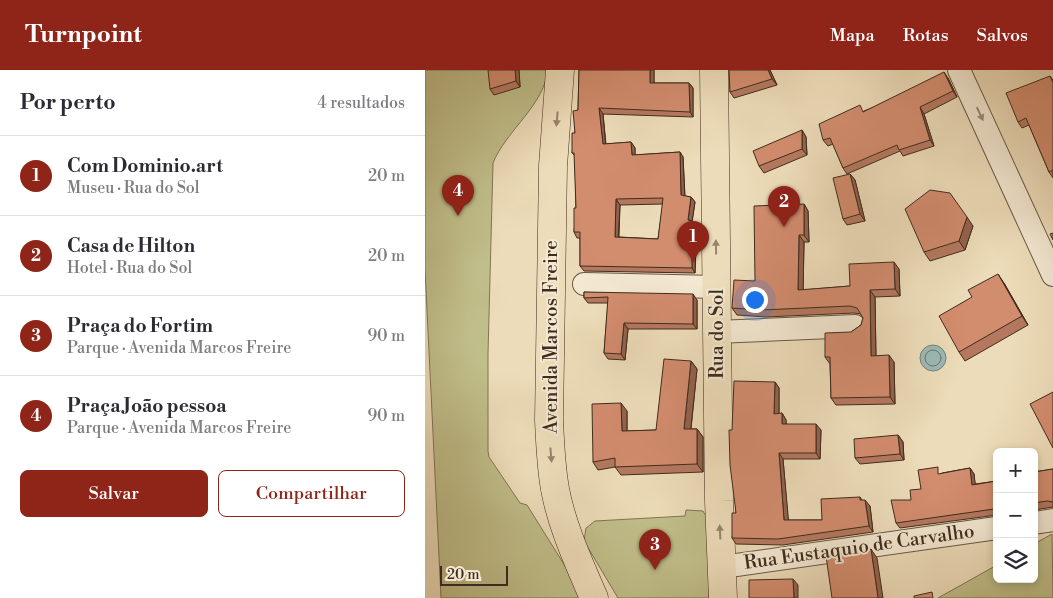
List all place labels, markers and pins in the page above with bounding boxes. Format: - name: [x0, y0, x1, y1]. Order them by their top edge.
- pin: 4: [442, 175, 474, 216]
- pin: 2: [768, 186, 800, 227]
- pin: 1: [677, 221, 709, 262]
- pin: 3: [639, 529, 671, 570]

